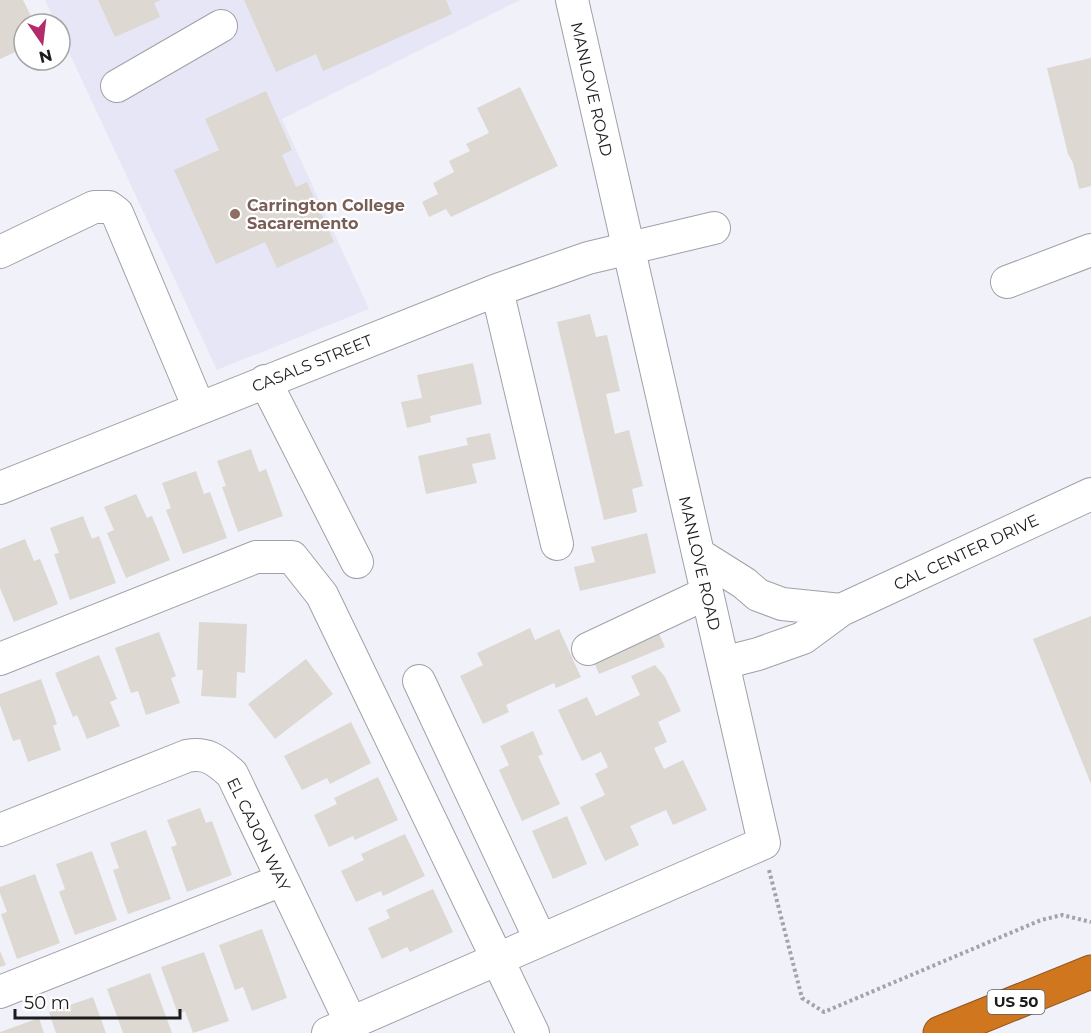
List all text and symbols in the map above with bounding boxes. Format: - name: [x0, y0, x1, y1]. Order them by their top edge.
- north arrow: [12, 12, 72, 72]
- street label: MANLOVE ROAD: [567, 20, 616, 158]
- text: N: [37, 45, 54, 67]
- place label: Carrington College Sacaremento: [247, 196, 405, 233]
- marker: Carrington College Sacaremento: [228, 207, 242, 221]
- street label: CASALS STREET: [249, 330, 376, 396]
- street label: MANLOVE ROAD: [675, 494, 724, 632]
- street label: CAL CENTER DRIVE: [891, 510, 1042, 594]
- street label: EL CAJON WAY: [223, 774, 295, 895]
- scale bar: [15, 982, 180, 1020]
- road number: US 50: [988, 990, 1044, 1014]
- text: 50 m: [24, 992, 70, 1014]

